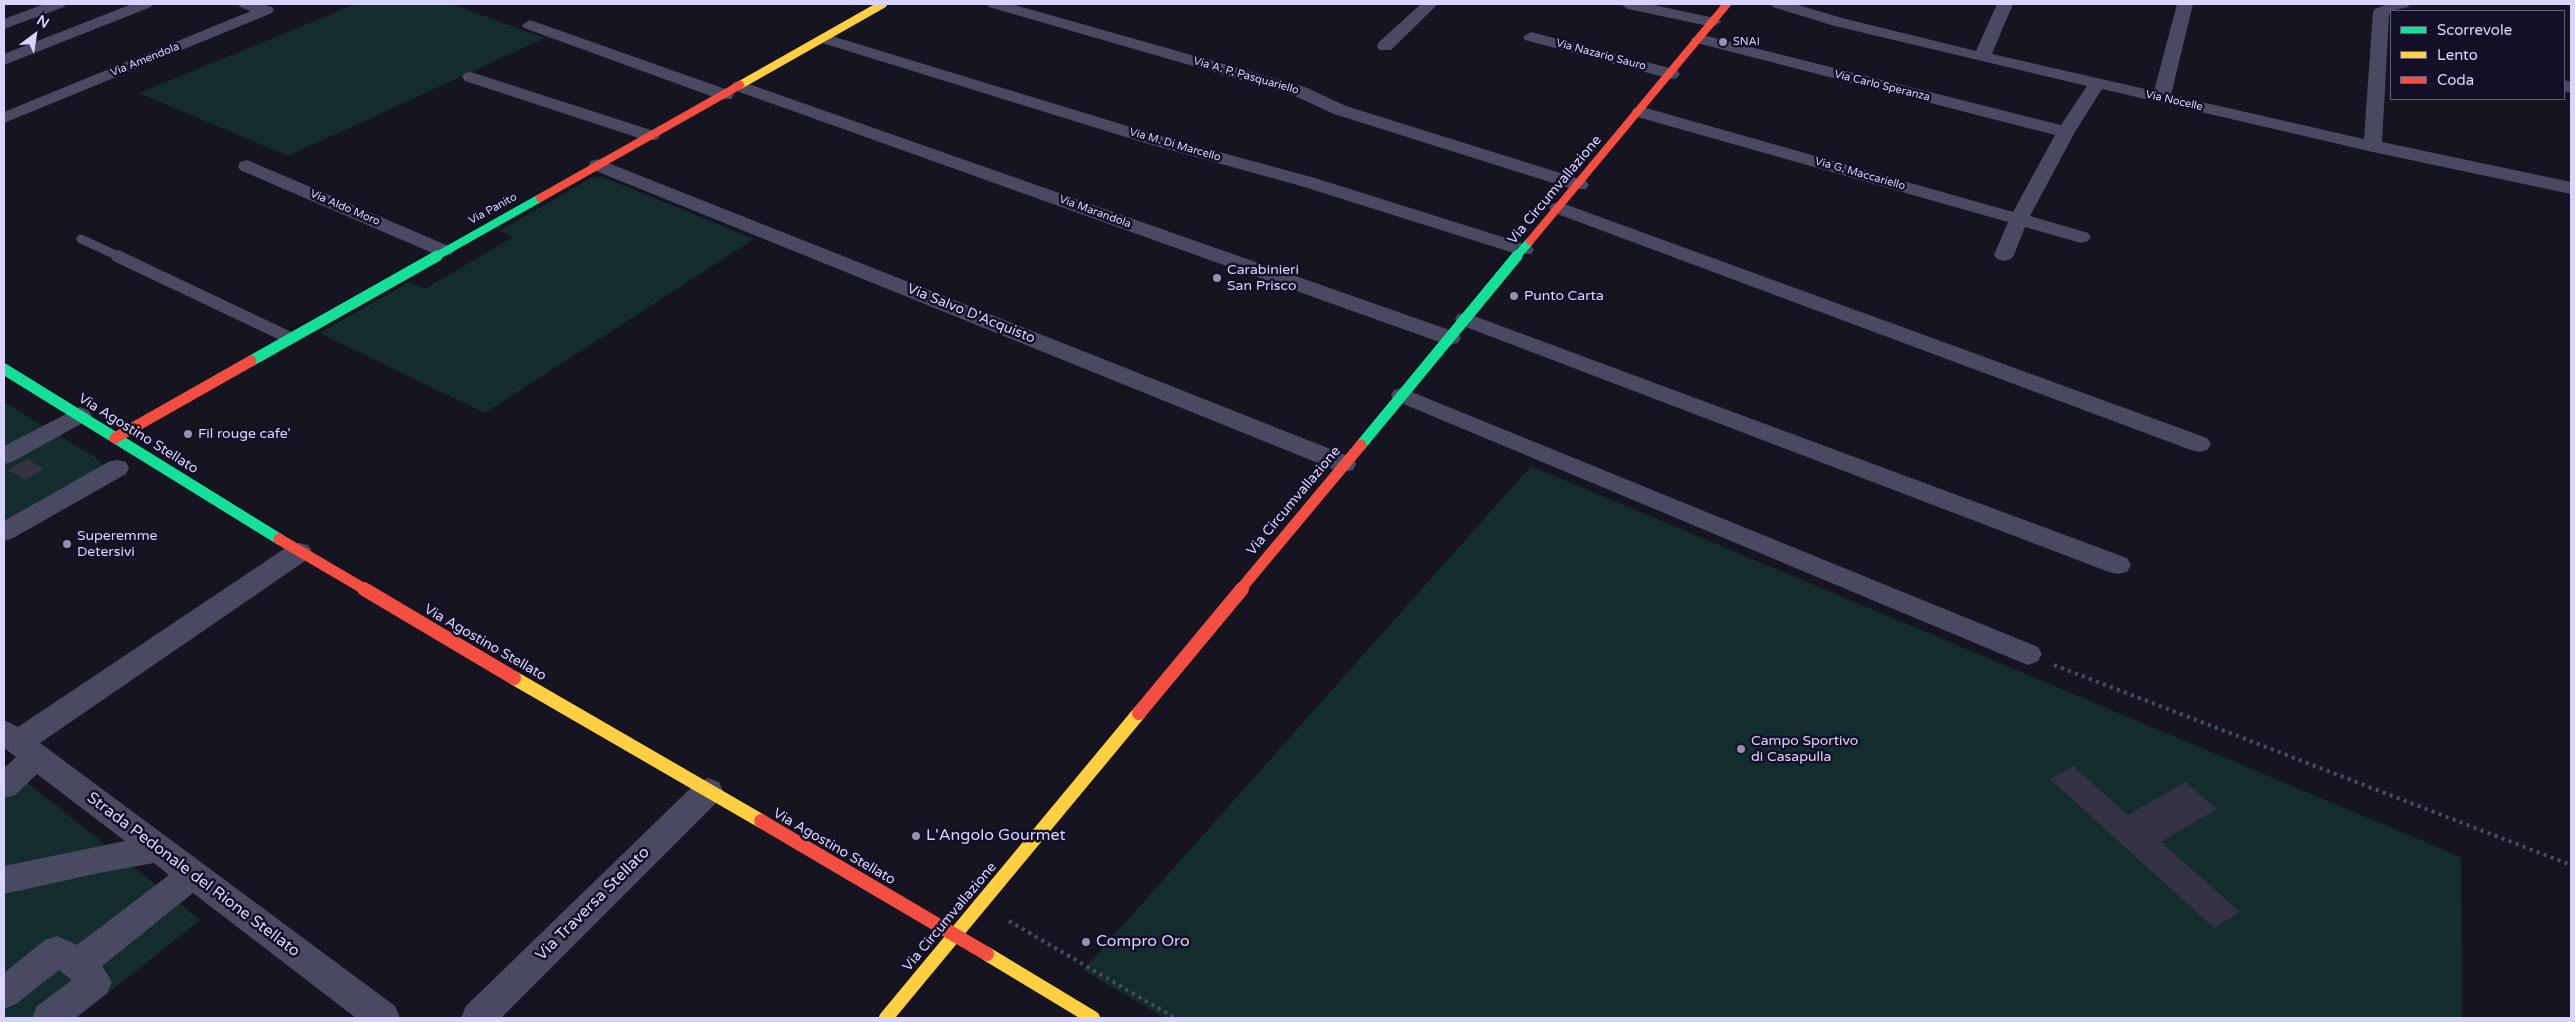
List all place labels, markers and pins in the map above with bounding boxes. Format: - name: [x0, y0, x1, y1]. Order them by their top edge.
- place label: SNAI: [1733, 35, 1760, 49]
- marker: SNAI: [1717, 36, 1729, 48]
- place label: Carabinieri San Prisco: [1227, 262, 1299, 294]
- marker: Carabinieri San Prisco: [1211, 272, 1223, 284]
- place label: Punto Carta: [1524, 288, 1604, 304]
- marker: Punto Carta: [1508, 290, 1520, 302]
- place label: Fil rouge cafe': [198, 426, 291, 442]
- marker: Fil rouge cafe': [182, 428, 194, 440]
- place label: Superemme Detersivi: [77, 528, 157, 560]
- marker: Superemme Detersivi: [61, 538, 73, 550]
- place label: Campo Sportivo di Casapulla: [1751, 733, 1858, 766]
- marker: Campo Sportivo di Casapulla: [1735, 743, 1747, 755]
- place label: L'Angolo Gourmet: [926, 826, 1066, 846]
- marker: L'Angolo Gourmet: [910, 830, 922, 842]
- place label: Compro Oro: [1096, 932, 1190, 952]
- marker: Compro Oro: [1080, 936, 1092, 948]

